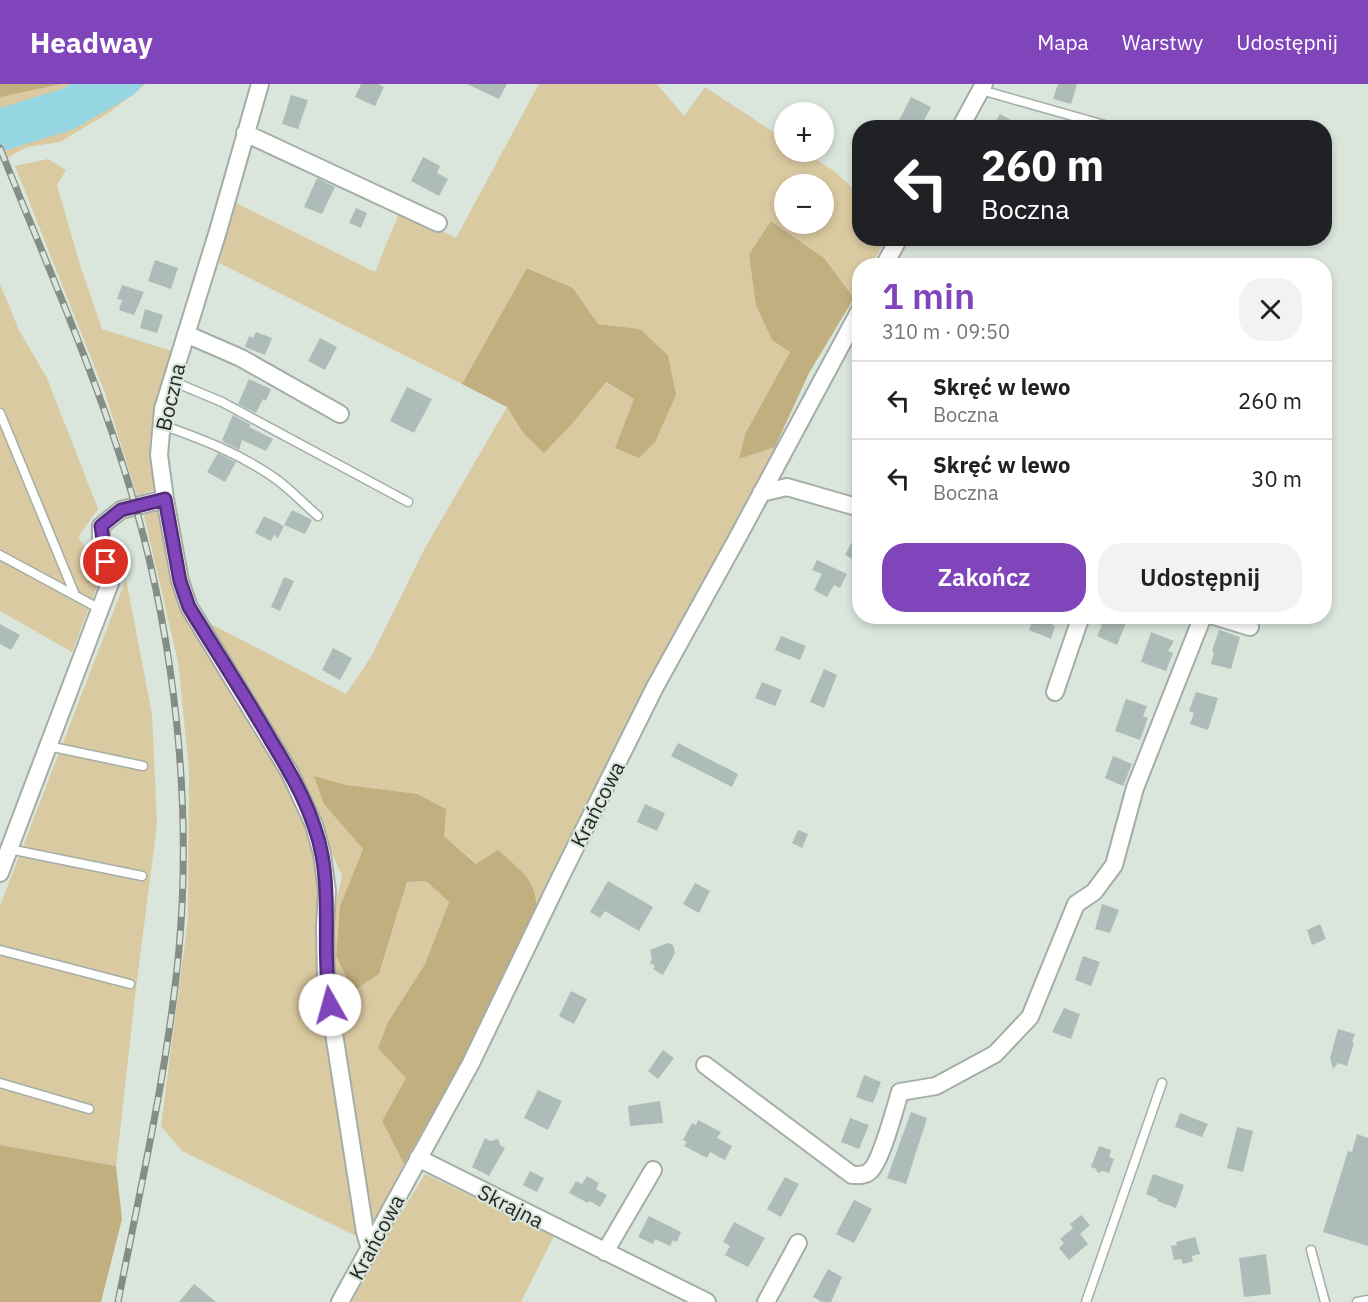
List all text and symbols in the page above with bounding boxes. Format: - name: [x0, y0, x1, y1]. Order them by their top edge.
- text: Headway: [30, 24, 153, 61]
- text: Mapa: [1037, 28, 1089, 56]
- text: Warstwy: [1122, 28, 1203, 56]
- text: Udostępnij: [1236, 28, 1338, 56]
- map controls: [774, 102, 834, 234]
- button: +: [774, 102, 834, 162]
- text: 260 m: [981, 138, 1104, 193]
- icon: left: [882, 144, 960, 222]
- button: −: [774, 174, 834, 234]
- text: Boczna: [981, 191, 1070, 226]
- text: 1 min: [882, 272, 975, 319]
- button: close: [1239, 278, 1302, 341]
- text: 310 m · 09:50: [882, 318, 1010, 345]
- street label: Boczna: [149, 360, 191, 434]
- text: Skręć w lewo: [933, 372, 1070, 401]
- icon: left: [882, 384, 915, 417]
- text: 260 m: [1238, 386, 1302, 415]
- text: Boczna: [933, 401, 999, 428]
- text: Skręć w lewo: [933, 450, 1070, 479]
- icon: left: [882, 462, 915, 495]
- text: 30 m: [1251, 464, 1302, 493]
- text: Boczna: [933, 479, 999, 506]
- pin: [80, 536, 131, 587]
- button: Zakończ: [882, 543, 1086, 612]
- button: Udostępnij: [1098, 543, 1302, 612]
- icon: arrive: [89, 545, 122, 578]
- street label: Krańcowa: [563, 756, 631, 852]
- position arrow: [298, 973, 362, 1037]
- street label: Skrajna: [473, 1178, 549, 1234]
- street label: Krańcowa: [342, 1189, 410, 1285]

